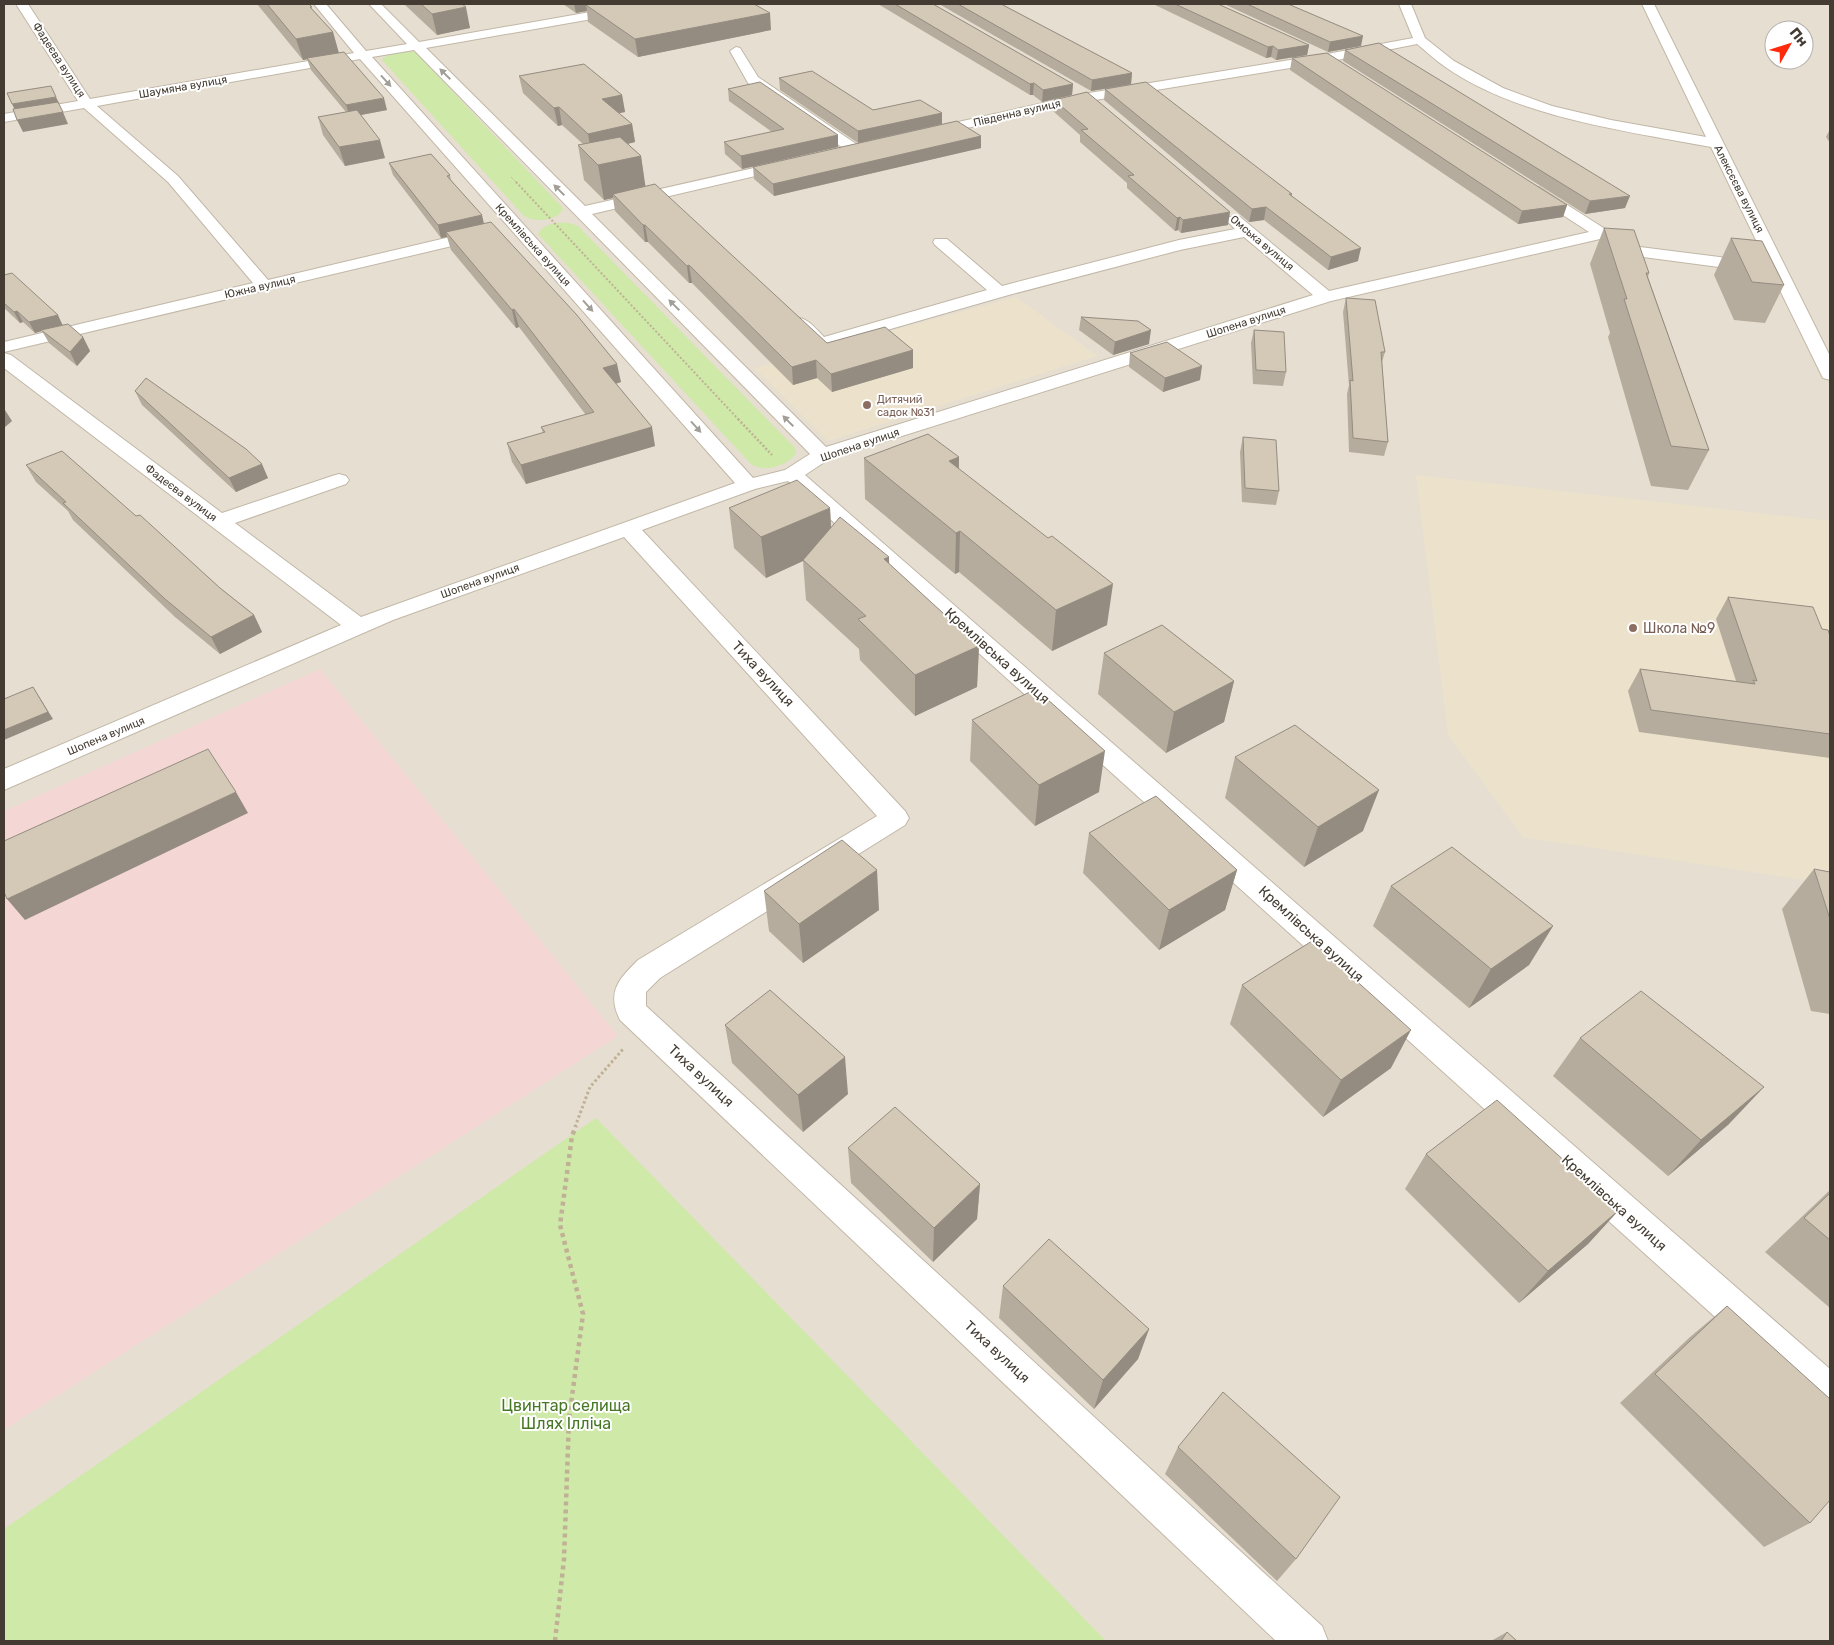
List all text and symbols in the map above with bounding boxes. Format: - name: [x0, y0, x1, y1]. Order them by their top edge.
- street label: Фадеєва вулиця: [30, 20, 88, 100]
- north arrow: [1764, 20, 1814, 70]
- text: Пн: [1786, 24, 1811, 50]
- one-way arrow: [439, 69, 451, 81]
- street label: Шаумяна вулиця: [138, 73, 228, 101]
- one-way arrow: [380, 74, 392, 86]
- street label: Південна вулиця: [972, 97, 1062, 129]
- street label: Алексєєва вулиця: [1711, 143, 1767, 235]
- one-way arrow: [553, 184, 565, 196]
- street label: Кремлівська вулиця: [493, 201, 573, 289]
- street label: Омська вулиця: [1228, 213, 1296, 273]
- street label: Южна вулиця: [223, 273, 297, 301]
- one-way arrow: [582, 299, 594, 311]
- one-way arrow: [668, 300, 680, 312]
- street label: Шопена вулиця: [1205, 303, 1287, 341]
- place label: Дитячий садок №31: [877, 393, 935, 419]
- marker: Дитячий садок №31: [861, 399, 873, 411]
- one-way arrow: [782, 415, 794, 427]
- one-way arrow: [690, 420, 702, 432]
- street label: Шопена вулиця: [819, 425, 901, 465]
- street label: Фадеєва вулиця: [142, 462, 220, 524]
- street label: Шопена вулиця: [439, 561, 521, 601]
- street label: Кремлівська вулиця: [941, 604, 1053, 708]
- place label: Школа №9: [1643, 620, 1715, 637]
- marker: Школа №9: [1627, 622, 1639, 634]
- street label: Тиха вулиця: [728, 638, 798, 710]
- street label: Шопена вулиця: [65, 714, 147, 758]
- street label: Кремлівська вулиця: [1255, 882, 1367, 986]
- street label: Тиха вулиця: [665, 1041, 737, 1111]
- street label: Кремлівська вулиця: [1558, 1151, 1670, 1255]
- street label: Тиха вулиця: [961, 1317, 1033, 1387]
- park label: Цвинтар селища Шлях Ілліча: [501, 1396, 631, 1433]

